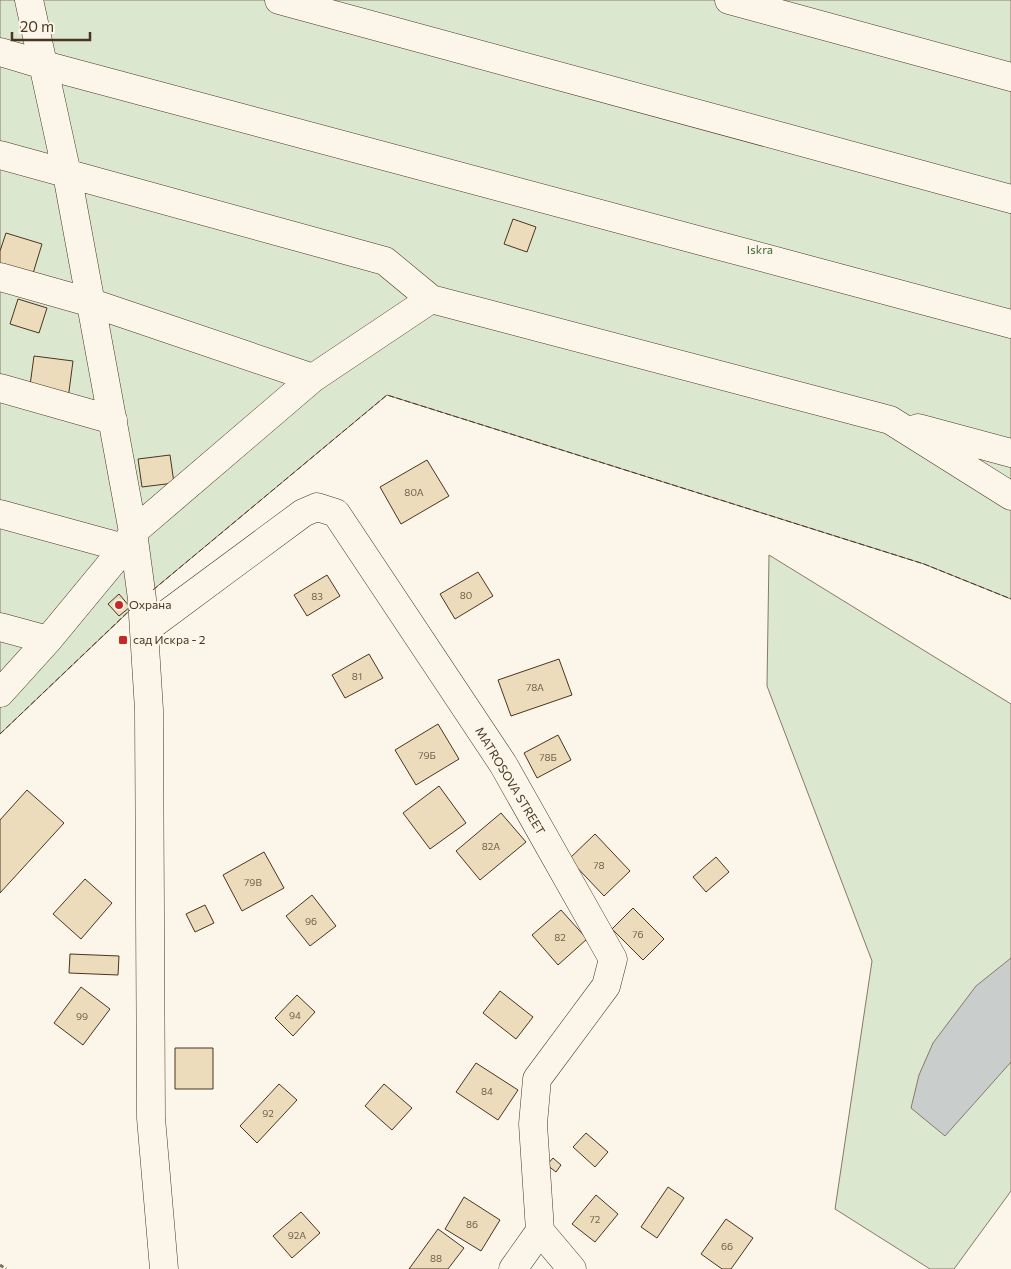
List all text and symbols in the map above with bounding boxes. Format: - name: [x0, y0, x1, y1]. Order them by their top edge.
- scale bar: [12, 10, 90, 42]
- text: 20 m: [20, 17, 54, 35]
- park label: Iskra: [747, 242, 773, 256]
- house number: 80А: [404, 486, 424, 498]
- house number: 80: [460, 589, 472, 601]
- house number: 83: [311, 590, 323, 602]
- place label: Охрана: [129, 597, 171, 611]
- marker: Охрана: [113, 599, 125, 611]
- place label: сад Искра - 2: [133, 632, 206, 646]
- marker: сад Искра - 2: [117, 634, 129, 646]
- house number: 81: [352, 670, 362, 682]
- house number: 78А: [526, 681, 544, 693]
- street label: MATROSOVA STREET: [473, 724, 549, 837]
- house number: 79Б: [418, 749, 436, 761]
- house number: 78Б: [539, 751, 557, 763]
- house number: 82А: [482, 840, 500, 852]
- house number: 78: [593, 859, 605, 871]
- house number: 79В: [244, 876, 262, 888]
- house number: 96: [305, 915, 317, 927]
- house number: 76: [632, 928, 644, 940]
- house number: 82: [554, 931, 566, 943]
- house number: 94: [289, 1009, 301, 1021]
- house number: 99: [76, 1010, 88, 1022]
- house number: 84: [481, 1085, 493, 1097]
- house number: 92: [262, 1107, 274, 1119]
- house number: 72: [590, 1213, 601, 1225]
- house number: 86: [466, 1218, 478, 1230]
- house number: 92А: [288, 1229, 306, 1241]
- house number: 66: [721, 1240, 733, 1252]
- house number: 88: [430, 1252, 442, 1264]

